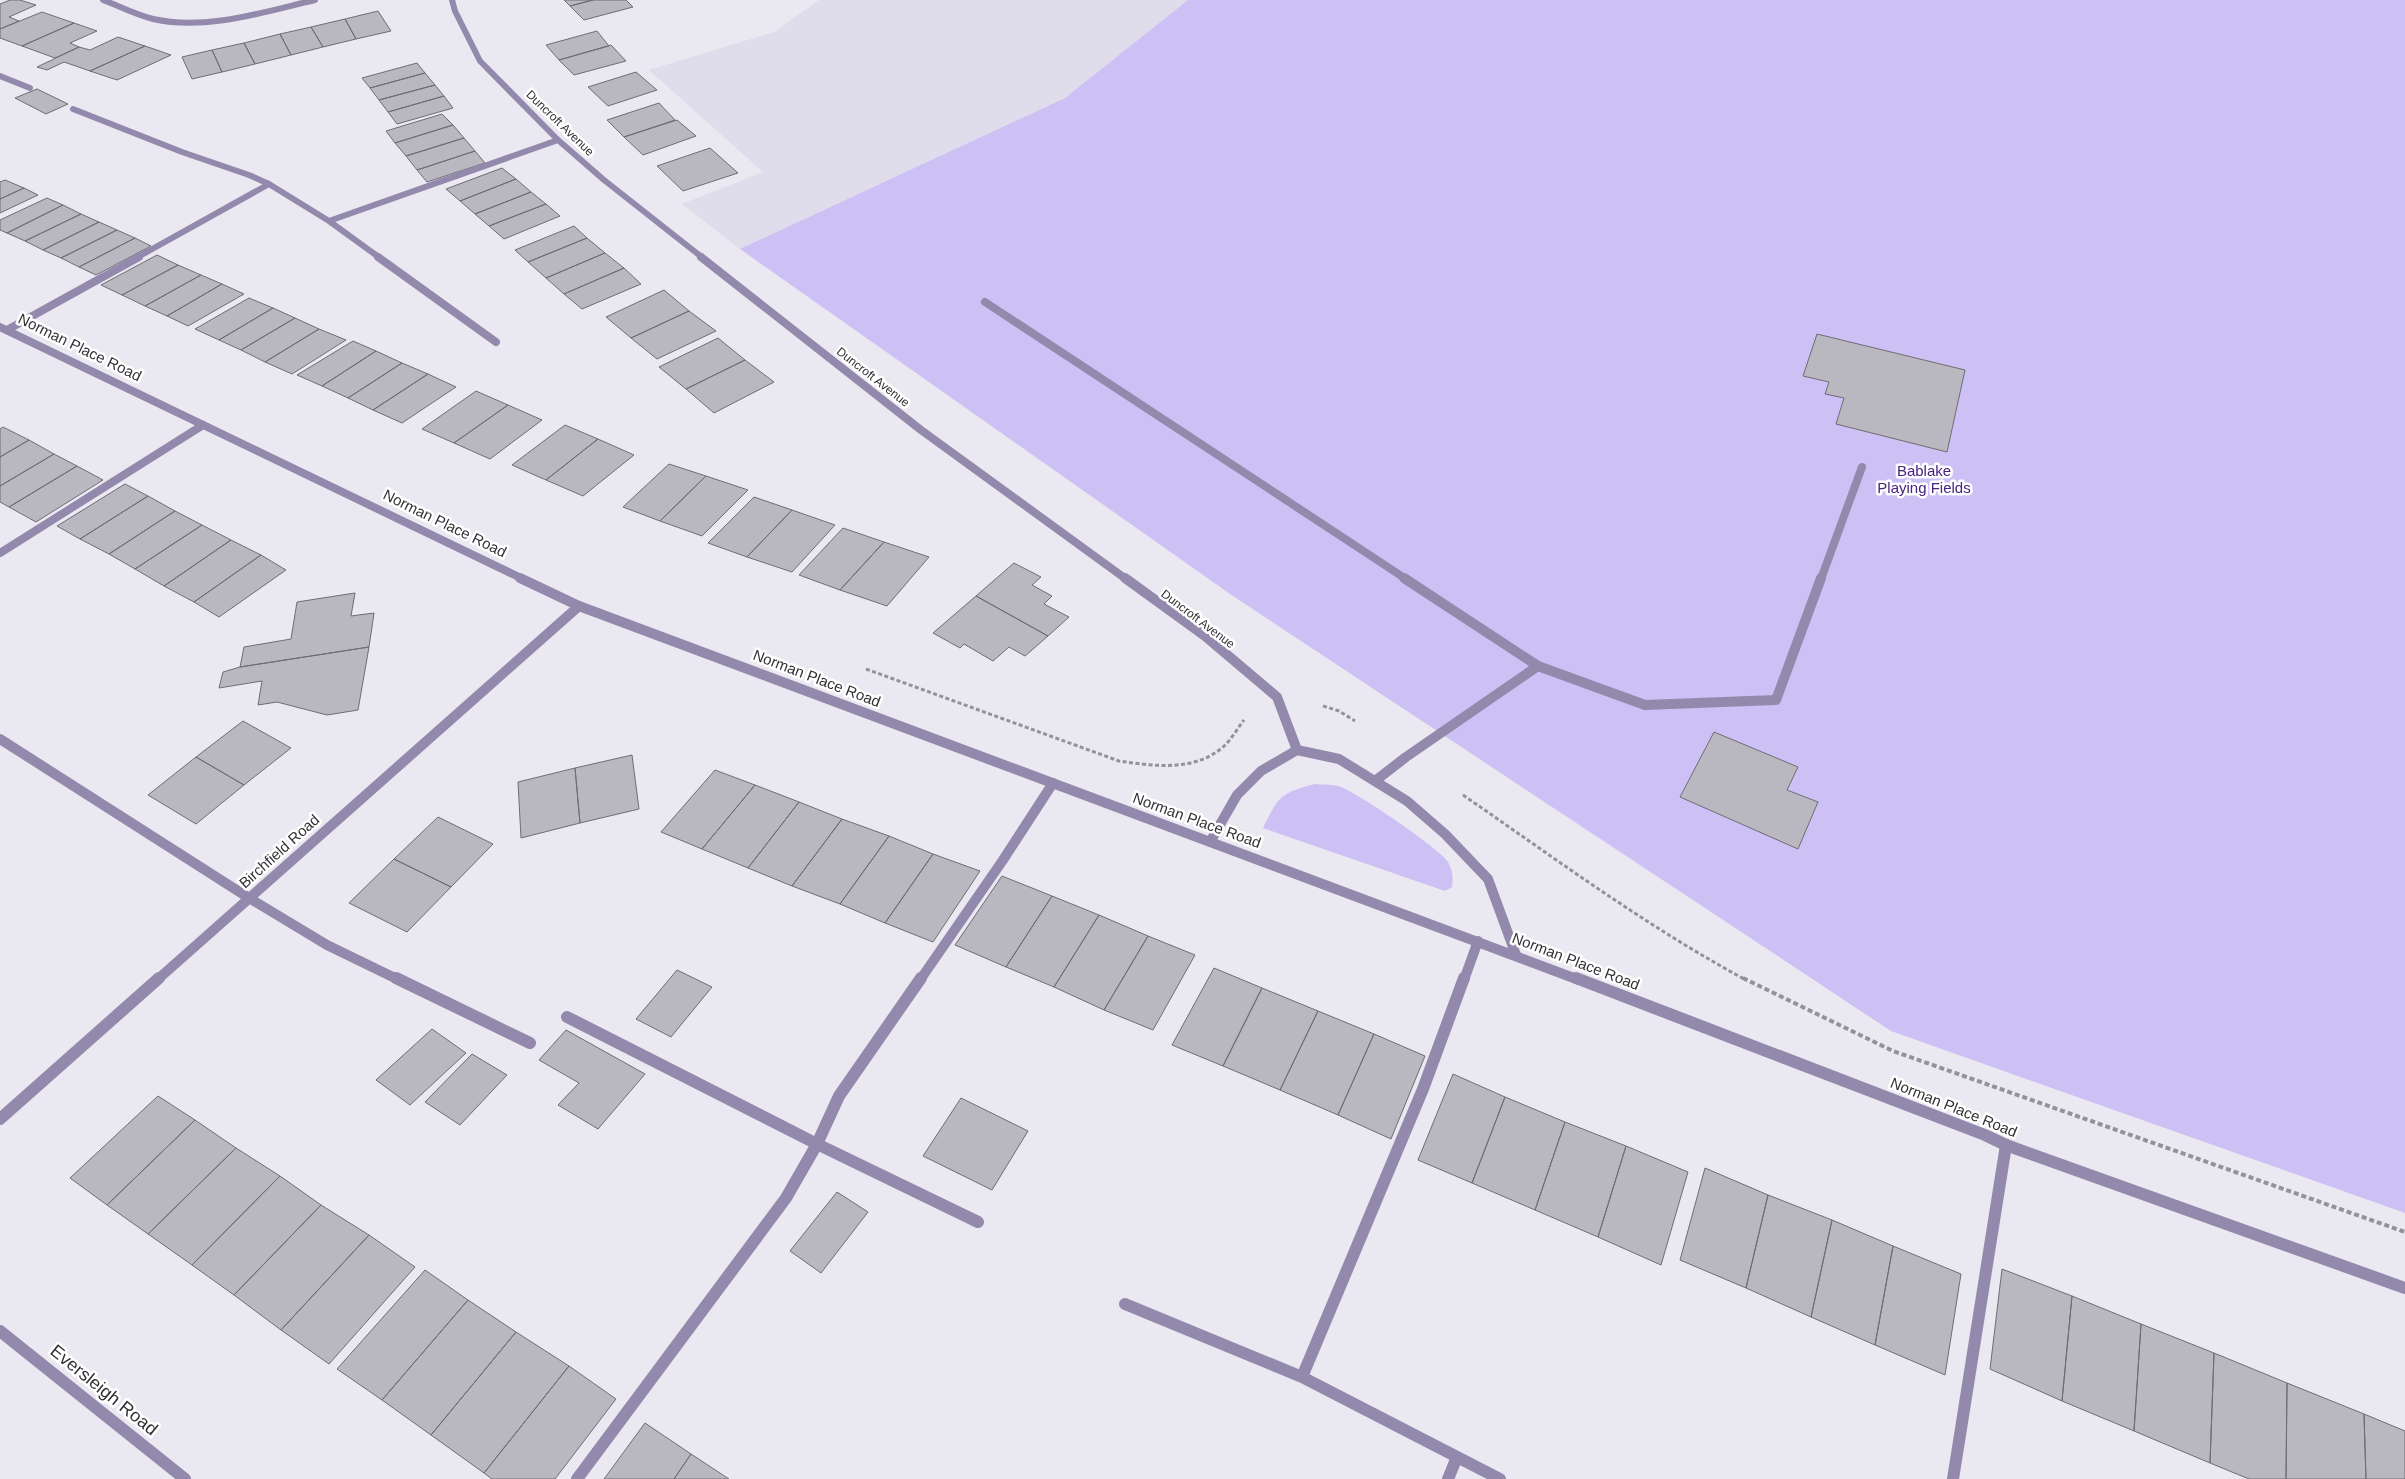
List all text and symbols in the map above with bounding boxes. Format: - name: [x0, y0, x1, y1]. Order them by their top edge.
- street label: Duncroft Avenue: [523, 87, 597, 159]
- street label: Norman Place Road: [16, 310, 144, 384]
- street label: Duncroft Avenue: [834, 344, 912, 410]
- park label: Bablake Playing Fields: [1877, 462, 1971, 496]
- street label: Norman Place Road: [381, 486, 509, 560]
- street label: Duncroft Avenue: [1158, 587, 1238, 651]
- street label: Norman Place Road: [751, 646, 883, 710]
- street label: Norman Place Road: [1131, 789, 1263, 851]
- street label: Birchfield Road: [236, 811, 322, 891]
- street label: Norman Place Road: [1510, 929, 1642, 993]
- street label: Norman Place Road: [1888, 1074, 2020, 1140]
- street label: Eversleigh Road: [46, 1341, 162, 1439]

